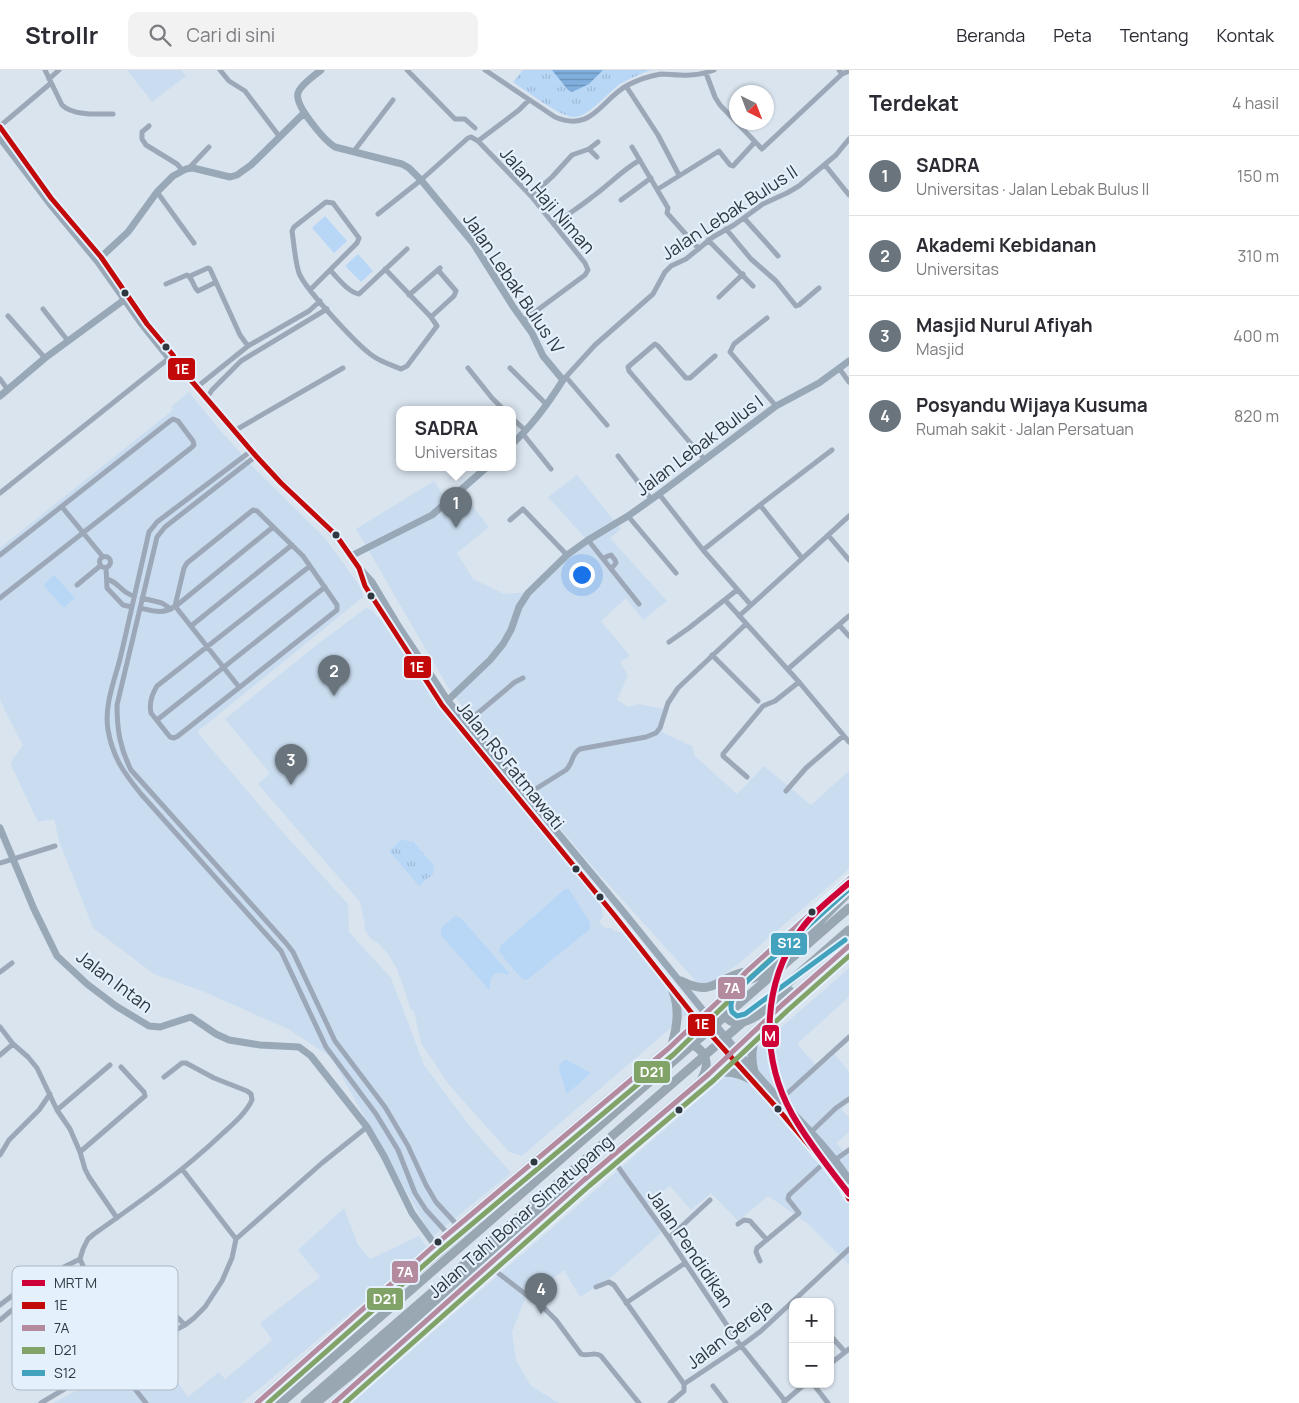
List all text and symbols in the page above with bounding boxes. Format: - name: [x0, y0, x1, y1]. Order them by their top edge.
- search box: [128, 12, 478, 57]
- text: Strollr: [25, 18, 98, 51]
- icon: search: [146, 21, 174, 49]
- text: Cari di sini: [186, 22, 275, 48]
- text: Beranda: [956, 23, 1025, 47]
- text: Peta: [1053, 23, 1092, 47]
- text: Tentang: [1120, 23, 1189, 47]
- text: Kontak: [1217, 23, 1274, 47]
- north arrow: [729, 85, 774, 130]
- text: Terdekat: [869, 89, 959, 117]
- text: 4 hasil: [1232, 92, 1279, 114]
- street label: Jalan Haji Niman: [495, 142, 601, 258]
- text: SADRA: [916, 152, 980, 178]
- street label: Jalan Lebak Bulus II: [656, 159, 802, 265]
- text: 1: [881, 165, 889, 187]
- text: 150 m: [1237, 165, 1279, 187]
- text: Universitas · Jalan Lebak Bulus II: [916, 178, 1149, 200]
- street label: Jalan Lebak Bulus IV: [458, 208, 570, 358]
- text: Akademi Kebidanan: [916, 232, 1096, 258]
- text: 2: [880, 245, 890, 267]
- text: 310 m: [1237, 245, 1279, 267]
- text: Universitas: [916, 258, 999, 280]
- unlabelled marker: [120, 288, 130, 298]
- text: Masjid Nurul Afiyah: [916, 312, 1093, 338]
- text: 3: [880, 325, 890, 347]
- text: 400 m: [1233, 325, 1279, 347]
- text: Masjid: [916, 338, 964, 360]
- unlabelled marker: [161, 342, 171, 352]
- line badge: 1E: [167, 357, 196, 381]
- text: 1E: [175, 359, 189, 378]
- street label: Jalan Lebak Bulus I: [630, 389, 768, 501]
- text: Posyandu Wijaya Kusuma: [916, 392, 1148, 418]
- text: 4: [880, 405, 890, 427]
- text: 820 m: [1234, 405, 1279, 427]
- popup: [396, 406, 516, 471]
- text: SADRA: [415, 415, 478, 441]
- text: Rumah sakit · Jalan Persatuan: [916, 418, 1134, 440]
- text: Universitas: [415, 441, 497, 463]
- pin: 1: [440, 487, 472, 528]
- unlabelled marker: [331, 530, 341, 540]
- your location: [569, 562, 595, 588]
- unlabelled marker: [366, 591, 376, 601]
- pin: 2: [318, 655, 350, 696]
- line badge: 1E: [403, 655, 432, 679]
- text: 1E: [410, 657, 424, 676]
- street label: Jalan RS Fatmawati: [452, 696, 570, 834]
- pin: 3: [275, 744, 307, 785]
- unlabelled marker: [571, 864, 581, 874]
- unlabelled marker: [595, 892, 605, 902]
- unlabelled marker: [807, 907, 817, 917]
- line badge: S12: [770, 932, 808, 956]
- text: S12: [777, 933, 801, 952]
- street label: Jalan Intan: [72, 944, 158, 1018]
- line badge: 7A: [717, 976, 746, 1000]
- text: 7A: [724, 978, 741, 997]
- line badge: 1E: [687, 1013, 716, 1037]
- text: 1E: [695, 1014, 709, 1033]
- line badge: M: [761, 1024, 780, 1048]
- text: M: [764, 1026, 776, 1045]
- line badge: D21: [633, 1060, 671, 1084]
- text: D21: [640, 1062, 664, 1081]
- unlabelled marker: [773, 1104, 783, 1114]
- unlabelled marker: [674, 1105, 684, 1115]
- street label: Jalan Tahi Bonar Simatupang: [422, 1129, 618, 1303]
- unlabelled marker: [529, 1157, 539, 1167]
- street label: Jalan Pendidikan: [642, 1184, 740, 1312]
- unlabelled marker: [433, 1237, 443, 1247]
- line badge: 7A: [391, 1260, 419, 1284]
- text: 7A: [397, 1262, 414, 1281]
- legend: [12, 1266, 178, 1390]
- text: MRT M: [54, 1273, 97, 1292]
- pin: 4: [525, 1273, 557, 1314]
- line badge: D21: [366, 1287, 404, 1311]
- text: D21: [373, 1289, 397, 1308]
- street label: Jalan Gereja: [681, 1294, 777, 1374]
- text: 1E: [54, 1295, 67, 1314]
- map controls: [789, 1298, 834, 1388]
- button: +: [789, 1298, 834, 1343]
- text: 7A: [54, 1318, 69, 1337]
- text: D21: [54, 1340, 77, 1359]
- button: −: [789, 1343, 834, 1388]
- text: S12: [54, 1363, 76, 1382]

